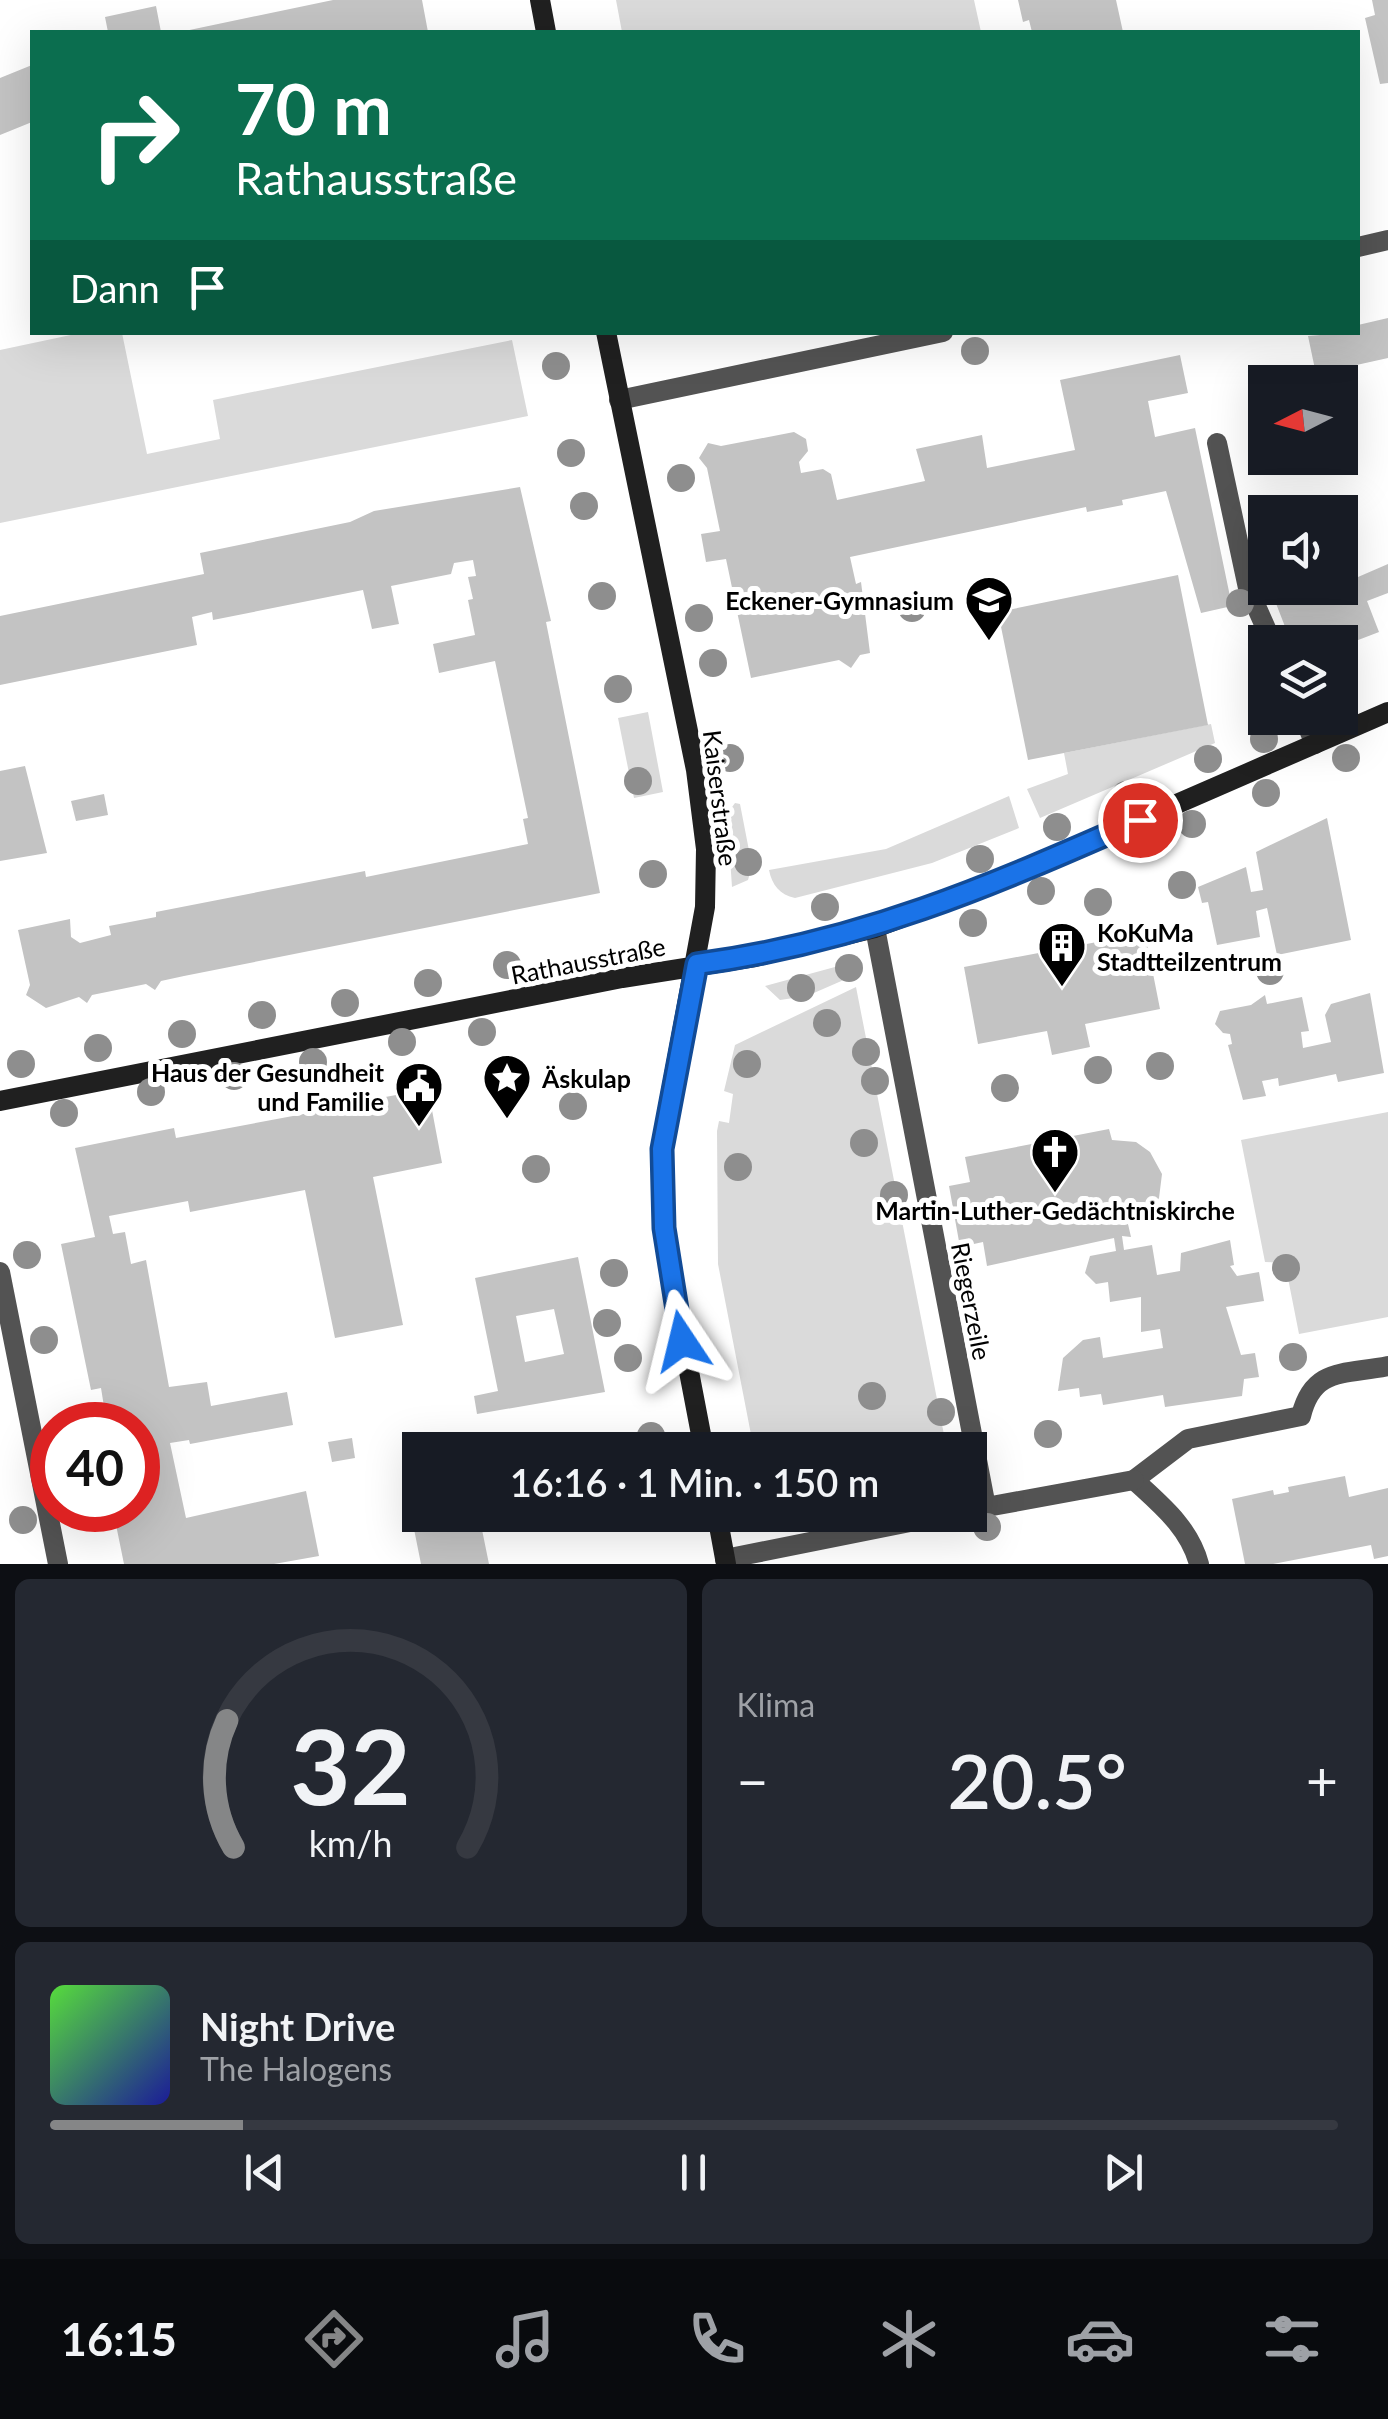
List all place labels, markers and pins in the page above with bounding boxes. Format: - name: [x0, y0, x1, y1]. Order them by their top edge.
- school or university icon: Eckener-Gymnasium: [963, 574, 1015, 642]
- place label: Eckener-Gymnasium: [725, 585, 954, 615]
- pin: [1098, 778, 1183, 863]
- place label: KoKuMa Stadtteilzentrum: [1097, 917, 1282, 976]
- building icon: KoKuMa Stadtteilzentrum: [1036, 920, 1088, 988]
- place icon: Äskulap: [481, 1052, 533, 1120]
- place label: Haus der Gesundheit und Familie: [151, 1057, 385, 1116]
- public building icon: Haus der Gesundheit und Familie: [393, 1060, 445, 1128]
- place label: Äskulap: [541, 1063, 631, 1093]
- church icon: Martin-Luther-Gedächtniskirche: [1029, 1126, 1081, 1194]
- place label: Martin-Luther-Gedächtniskirche: [875, 1195, 1235, 1225]

